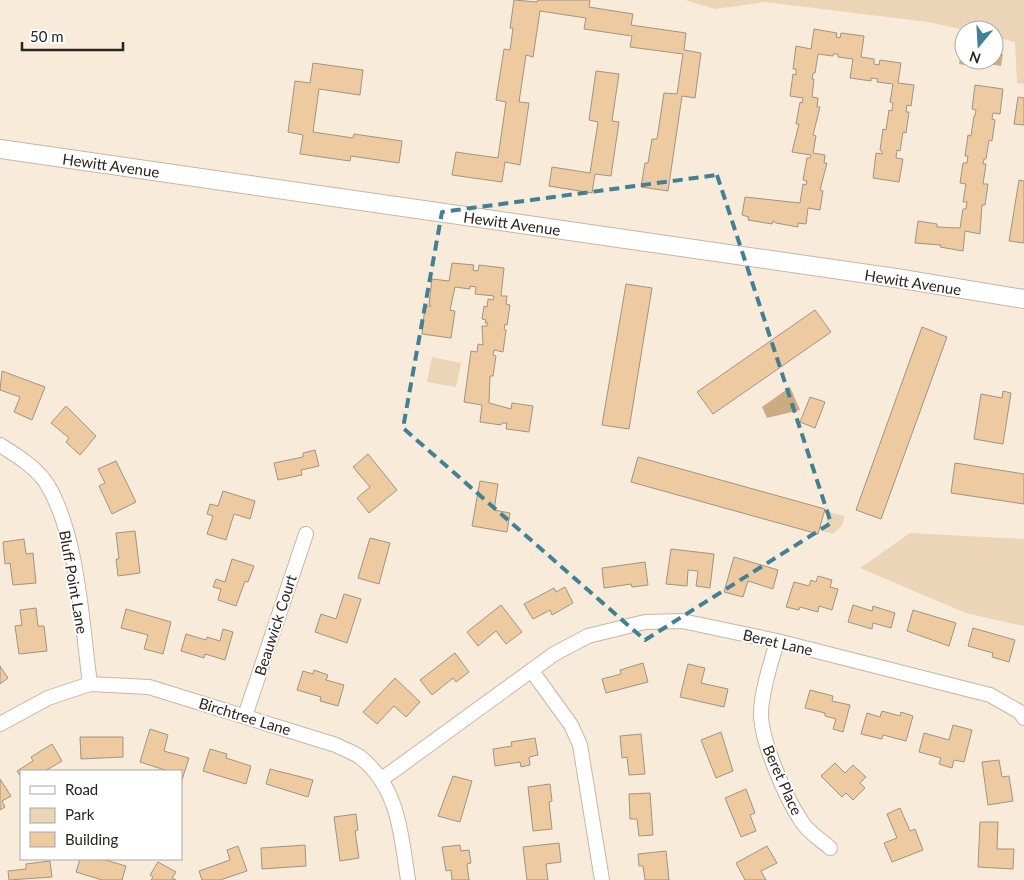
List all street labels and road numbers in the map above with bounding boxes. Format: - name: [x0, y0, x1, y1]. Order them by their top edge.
- street label: Hewitt Avenue: [61, 149, 161, 181]
- street label: Hewitt Avenue: [462, 207, 562, 239]
- street label: Hewitt Avenue: [863, 265, 963, 299]
- street label: Bluff Point Lane: [56, 529, 92, 635]
- street label: Beauwick Court: [250, 572, 300, 678]
- street label: Beret Lane: [741, 625, 815, 659]
- street label: Birchtree Lane: [197, 693, 293, 739]
- street label: Beret Place: [760, 742, 806, 818]

